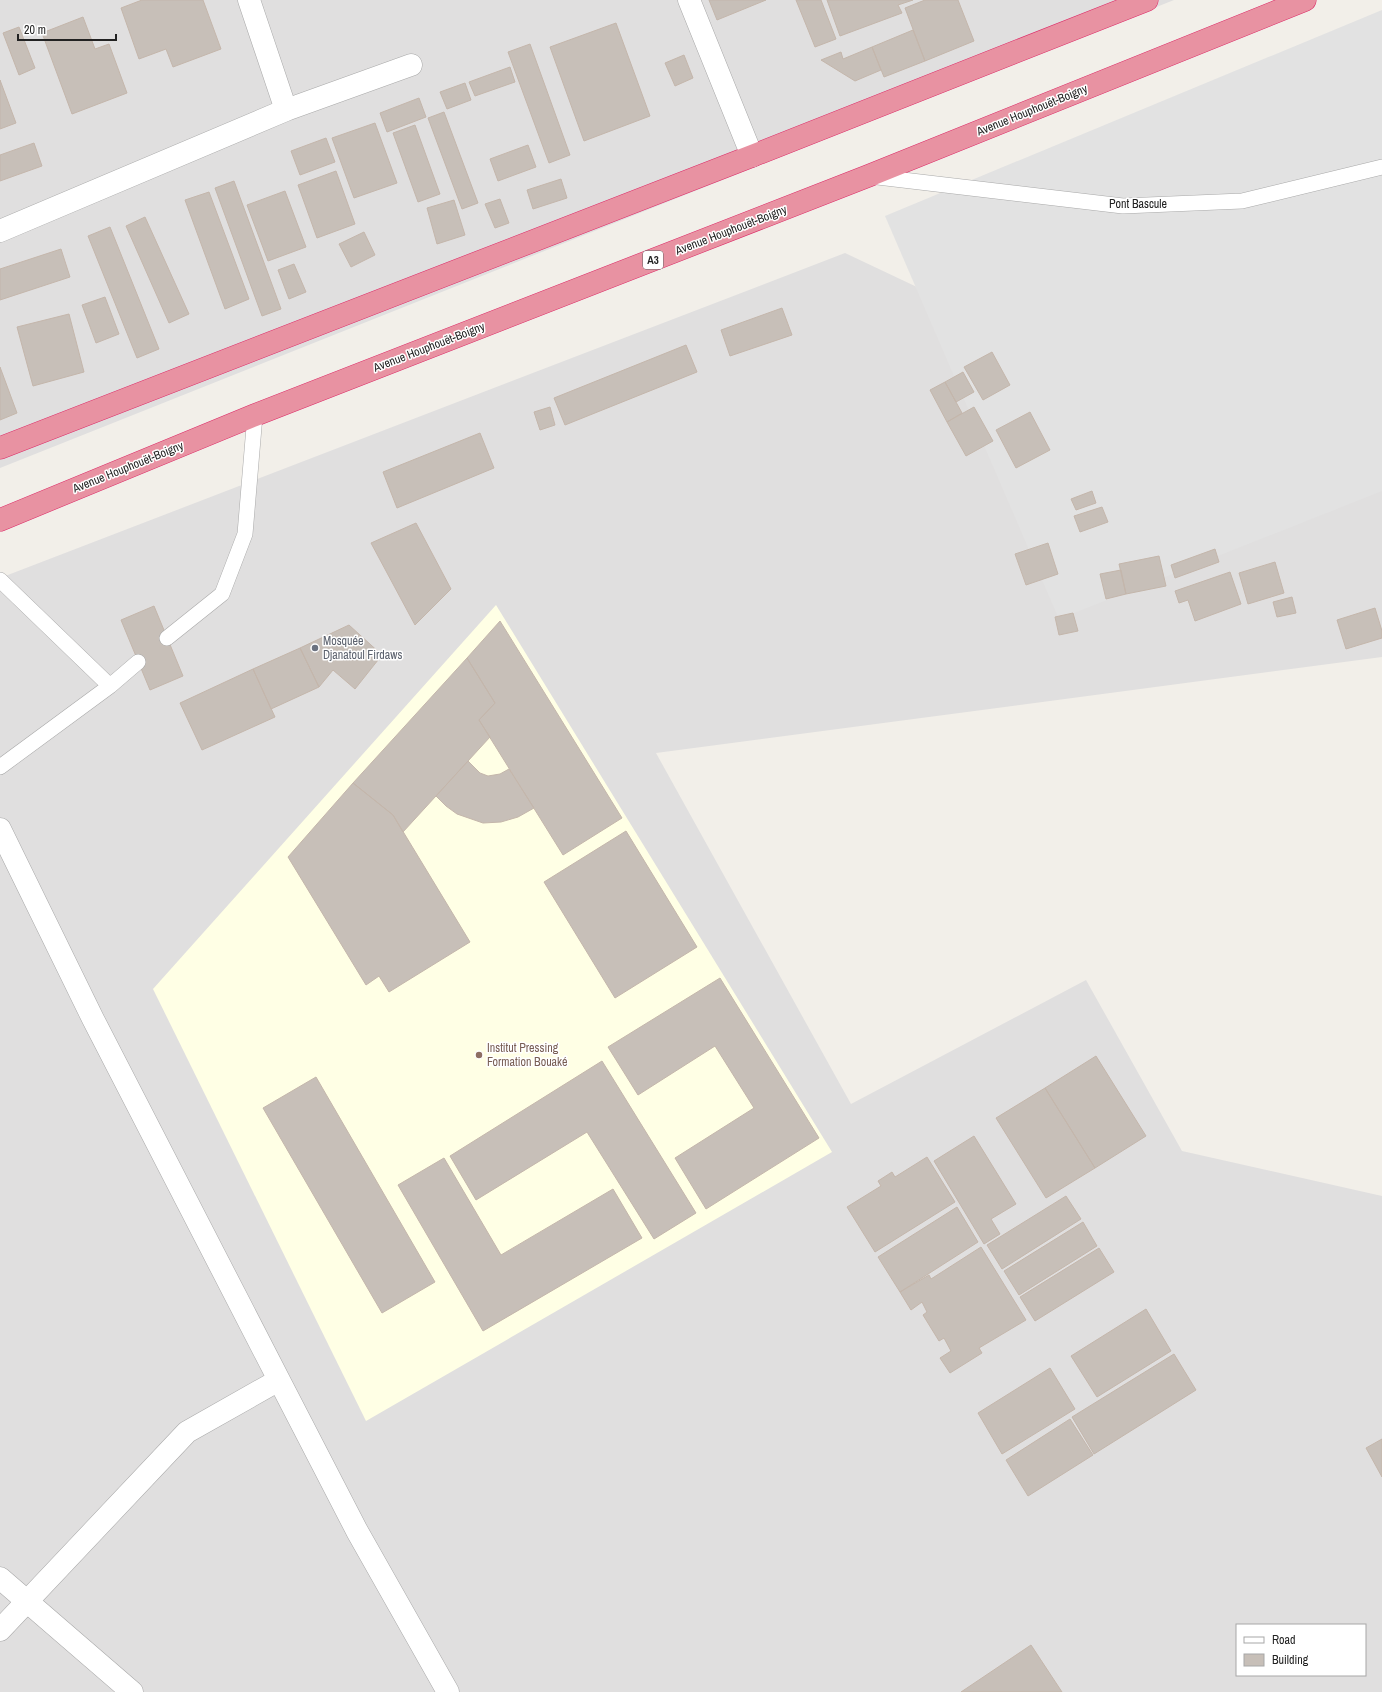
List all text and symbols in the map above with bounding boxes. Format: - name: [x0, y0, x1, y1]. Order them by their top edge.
- scale bar: [18, 16, 116, 42]
- text: 20 m: [24, 22, 46, 38]
- street label: Avenue Houphouët-Boigny: [973, 80, 1090, 140]
- street label: Pont Bascule: [1109, 196, 1167, 212]
- street label: Avenue Houphouët-Boigny: [672, 201, 789, 259]
- road number: A3: [643, 251, 663, 269]
- street label: Avenue Houphouët-Boigny: [370, 318, 487, 376]
- street label: Avenue Houphouët-Boigny: [69, 437, 186, 497]
- place label: Mosquée Djanatoul Firdaws: [323, 633, 402, 663]
- marker: Mosquée Djanatoul Firdaws: [310, 643, 320, 653]
- place label: Institut Pressing Formation Bouaké: [487, 1040, 567, 1070]
- marker: Institut Pressing Formation Bouaké: [474, 1050, 484, 1060]
- legend: [1236, 1624, 1366, 1676]
- text: Road: [1272, 1632, 1296, 1648]
- text: Building: [1272, 1652, 1309, 1668]

